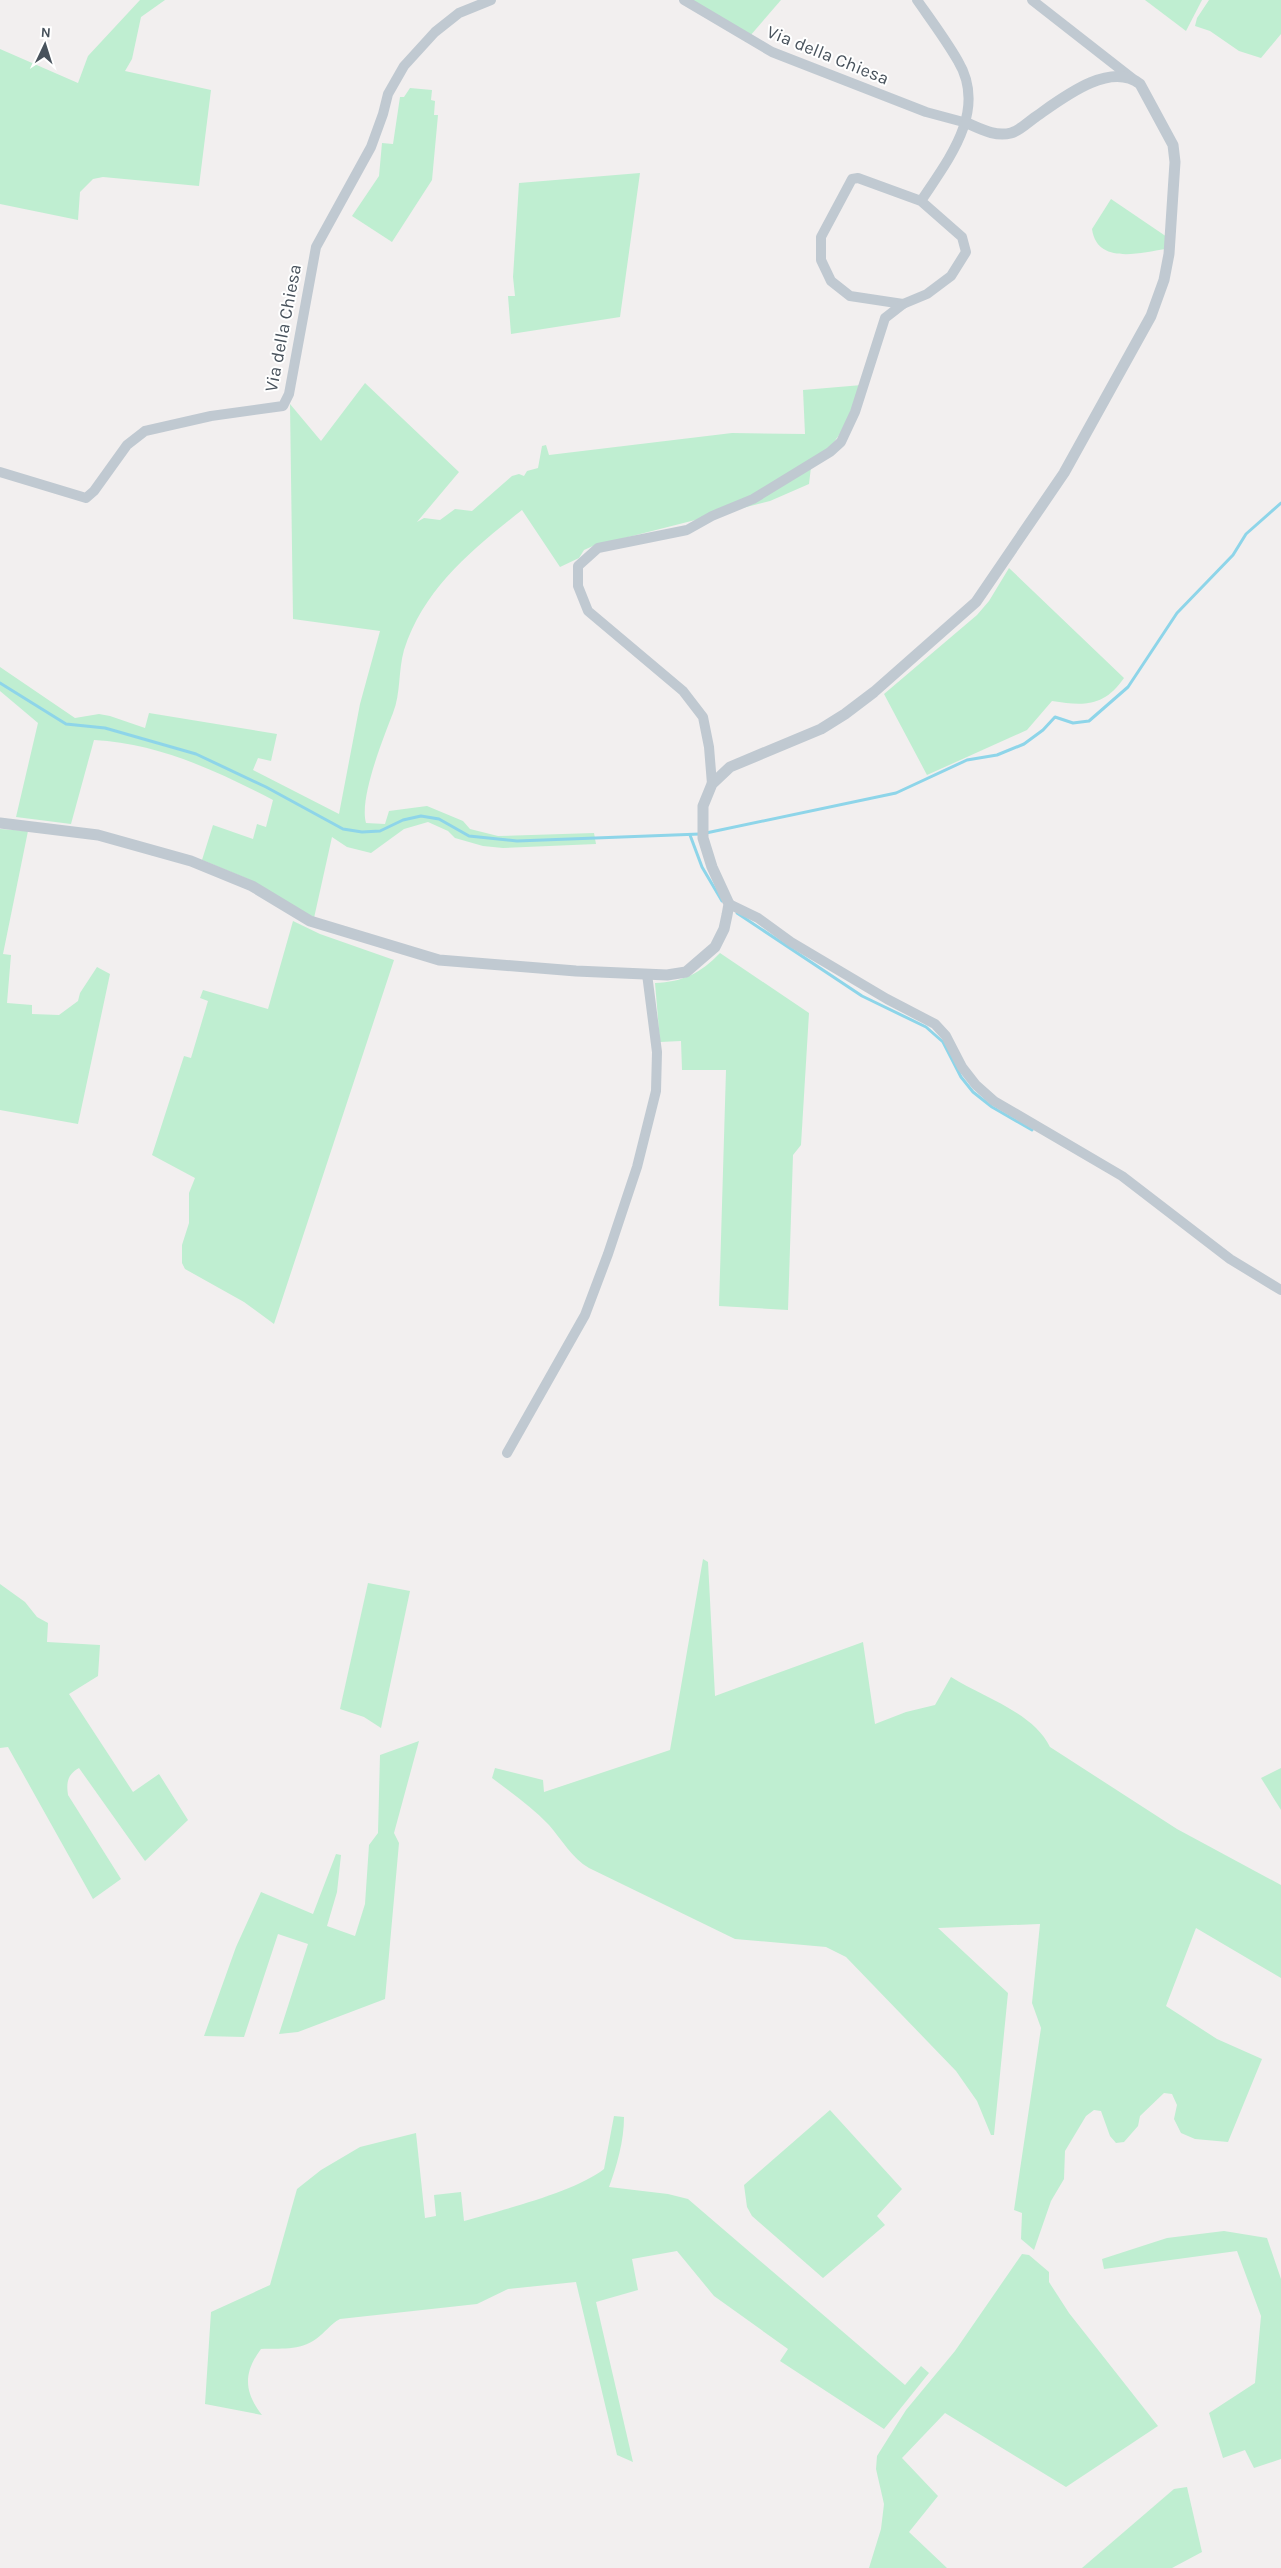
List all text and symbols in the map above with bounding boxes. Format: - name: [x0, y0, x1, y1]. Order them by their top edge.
- north arrow: [20, 20, 70, 70]
- street label: Via della Chiesa: [764, 21, 892, 89]
- text: N: [40, 24, 51, 41]
- street label: Via della Chiesa: [260, 262, 306, 394]

